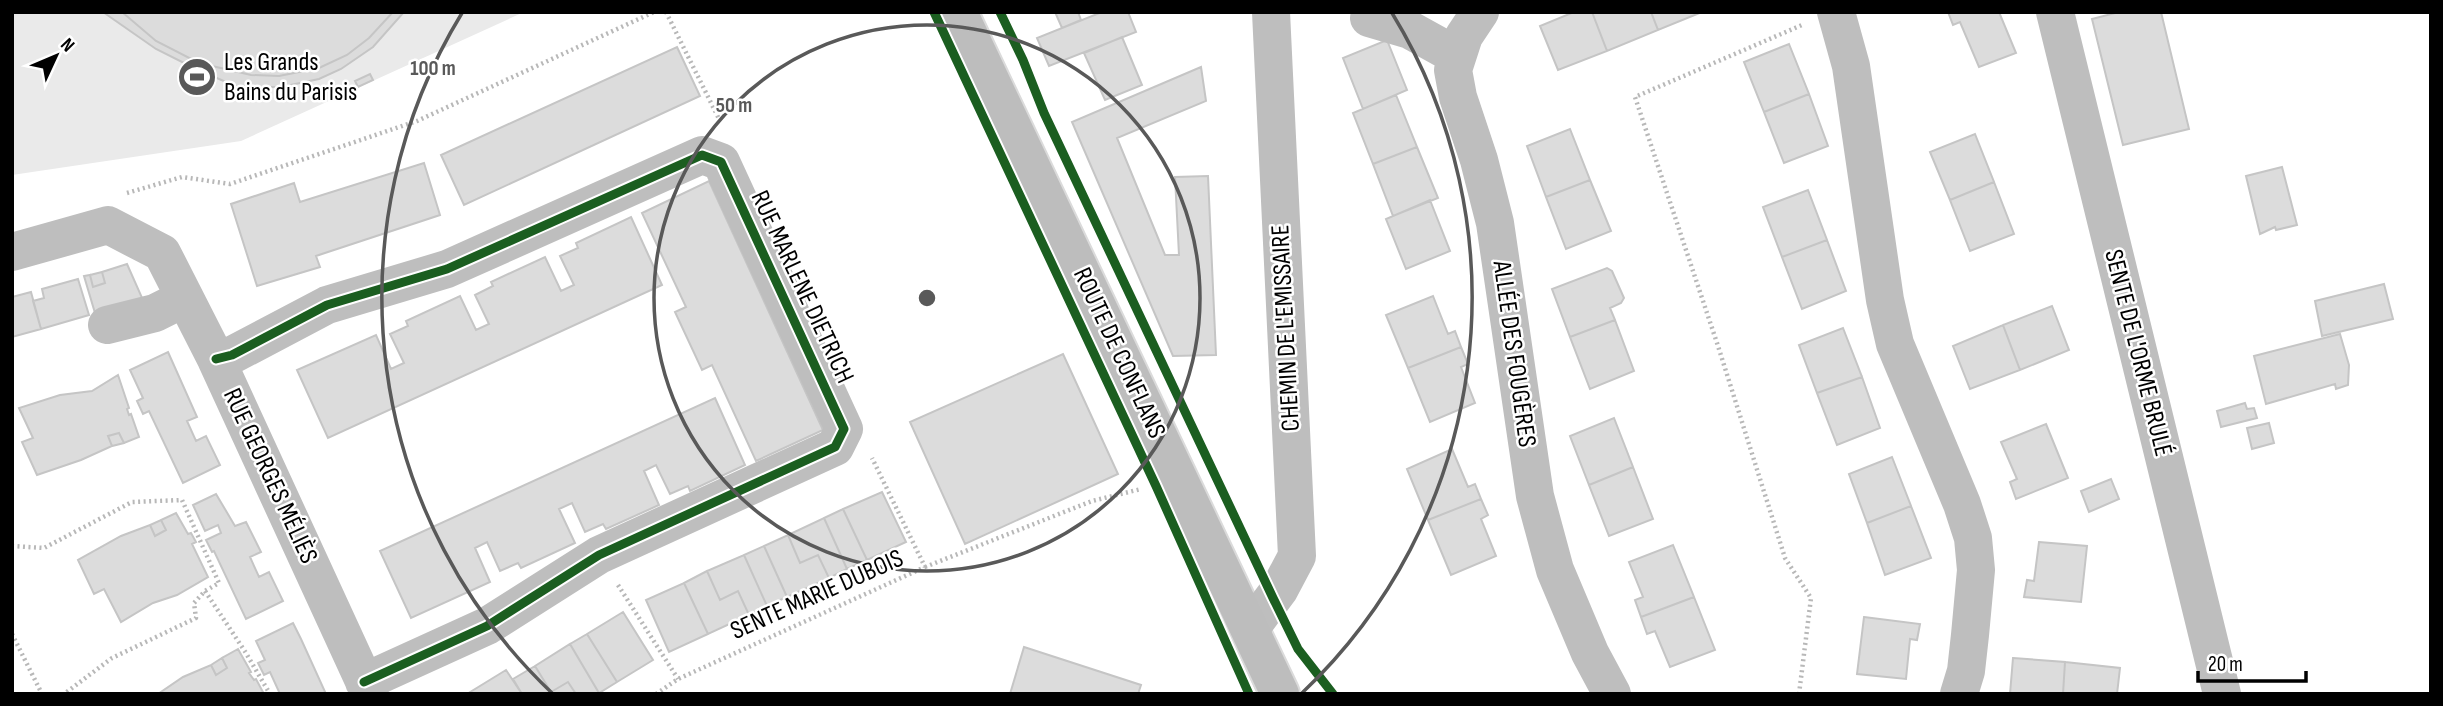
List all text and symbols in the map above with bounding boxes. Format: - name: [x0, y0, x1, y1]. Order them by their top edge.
- north arrow: [21, 21, 91, 91]
- text: N: [55, 34, 79, 57]
- place label: Les Grands Bains du Parisis: [224, 47, 357, 108]
- sports icon: Les Grands Bains du Parisis: [176, 56, 218, 98]
- text: 100 m: [410, 56, 456, 81]
- text: 50 m: [716, 93, 752, 118]
- street label: RUE MARLENE DIETRICH: [744, 186, 860, 388]
- street label: CHEMIN DE L'EMISSAIRE: [1265, 224, 1307, 432]
- street label: SENTE DE L'ORME BRULÉ: [2097, 246, 2179, 460]
- street label: ALLÉE DES FOUGÈRES: [1485, 258, 1542, 449]
- street label: ROUTE DE CONFLANS: [1066, 263, 1172, 443]
- centre of rings: [915, 286, 939, 310]
- street label: RUE GEORGES MÉLIÈS: [216, 384, 324, 568]
- street label: SENTE MARIE DUBOIS: [726, 543, 908, 647]
- scale bar: [2198, 640, 2306, 684]
- text: 20 m: [2208, 652, 2243, 677]

